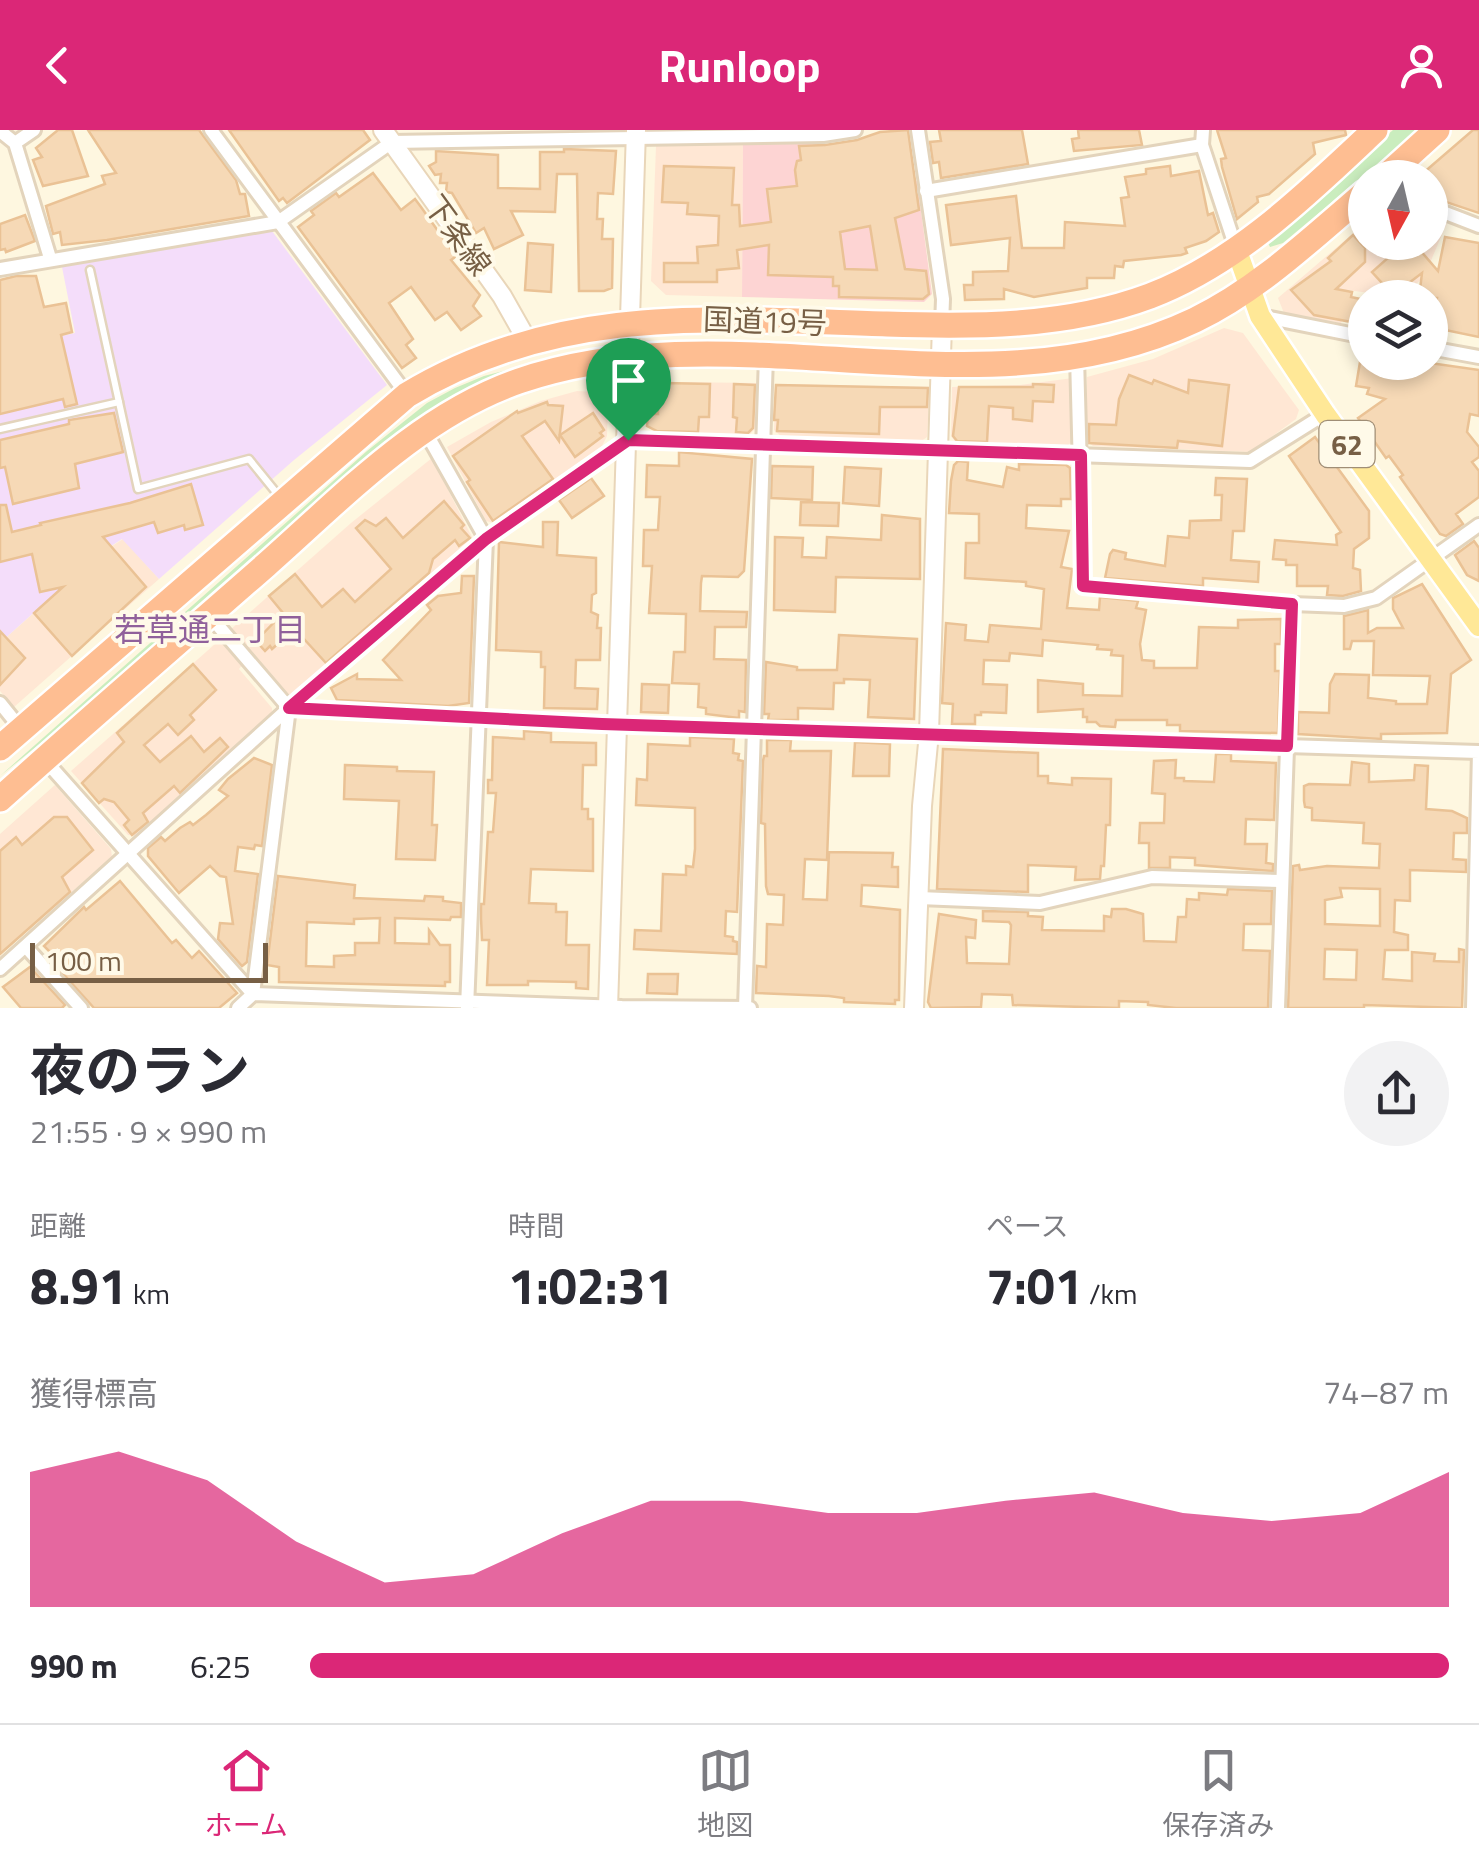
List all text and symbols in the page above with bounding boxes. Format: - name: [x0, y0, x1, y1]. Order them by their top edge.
- text: Runloop: [658, 31, 821, 99]
- icon: back: [30, 38, 85, 93]
- icon: person: [1394, 38, 1449, 93]
- north arrow: [1348, 160, 1448, 260]
- map controls: [1348, 160, 1448, 380]
- street label: 下条線: [413, 185, 503, 285]
- button: layers: [1348, 280, 1448, 380]
- street label: 国道19号: [702, 296, 828, 346]
- pin: [586, 338, 671, 441]
- icon: arrive: [601, 353, 656, 408]
- road number: 62: [1320, 421, 1374, 467]
- district label: 若草通二丁目: [114, 605, 306, 653]
- scale bar: [30, 938, 268, 983]
- text: 100 m: [45, 939, 122, 982]
- text: 夜のラン: [30, 1028, 250, 1111]
- button: share: [1344, 1041, 1449, 1146]
- text: 21:55 · 9 × 990 m: [30, 1107, 267, 1155]
- text: 距離: [30, 1204, 86, 1247]
- text: 時間: [508, 1204, 564, 1247]
- text: ペース: [986, 1204, 1069, 1247]
- text: 8.91: [30, 1247, 127, 1323]
- text: 1:02:31: [508, 1247, 674, 1323]
- text: 7:01: [986, 1247, 1083, 1323]
- text: km: [127, 1272, 170, 1315]
- text: /km: [1083, 1272, 1137, 1315]
- text: 74–87 m: [1323, 1368, 1449, 1416]
- text: 獲得標高: [30, 1369, 158, 1417]
- text: 990 m: [30, 1642, 118, 1690]
- text: 6:25: [190, 1642, 251, 1690]
- tab: ホーム: [205, 1743, 288, 1846]
- tab: 地図: [697, 1743, 753, 1846]
- tab: 保存済み: [1162, 1743, 1274, 1846]

